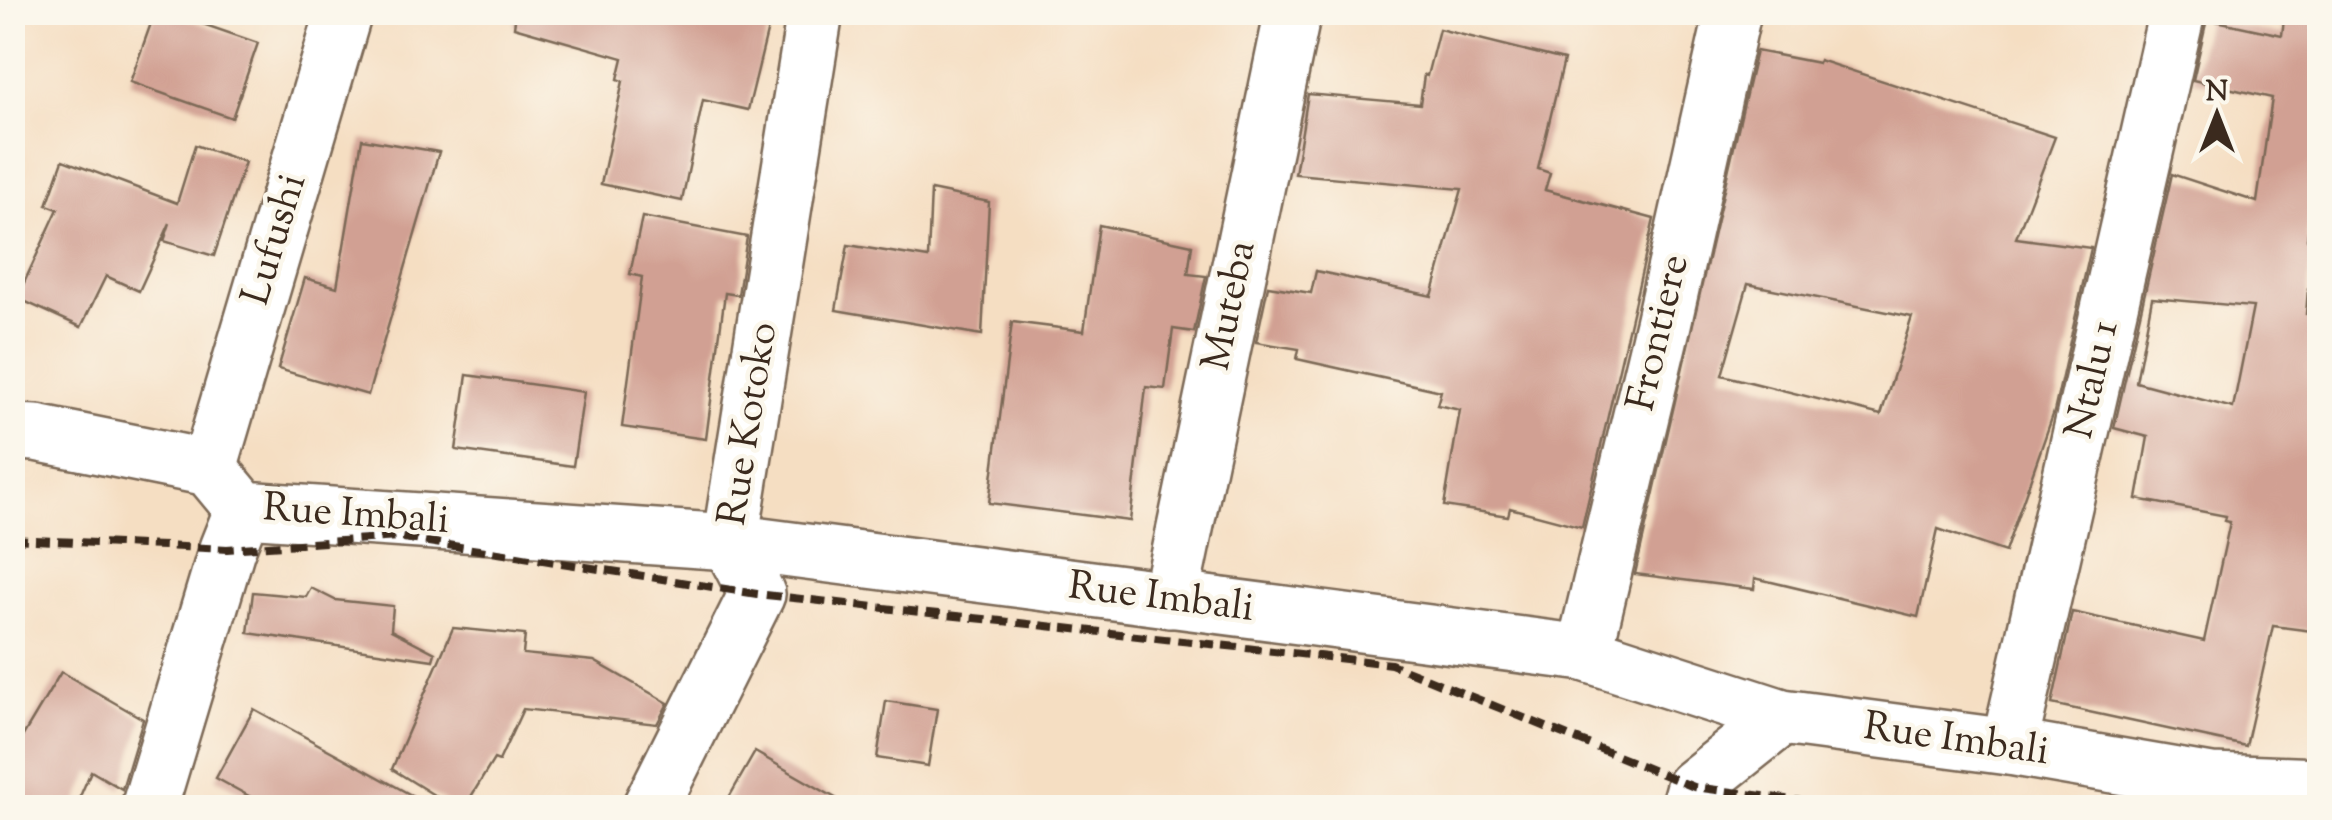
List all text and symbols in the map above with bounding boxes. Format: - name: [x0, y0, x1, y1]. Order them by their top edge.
- north arrow: [2167, 65, 2267, 165]
- text: N: [2206, 73, 2228, 113]
- street label: Lufushi: [229, 167, 323, 313]
- street label: Muteba: [1189, 236, 1273, 376]
- street label: Frontiere: [1614, 249, 1706, 417]
- street label: Ntalu 1: [2053, 315, 2135, 445]
- street label: Rue Kotoko: [706, 318, 794, 530]
- street label: Rue Imbali: [261, 481, 451, 551]
- street label: Rue Imbali: [1065, 559, 1257, 639]
- street label: Rue Imbali: [1860, 700, 2052, 782]

